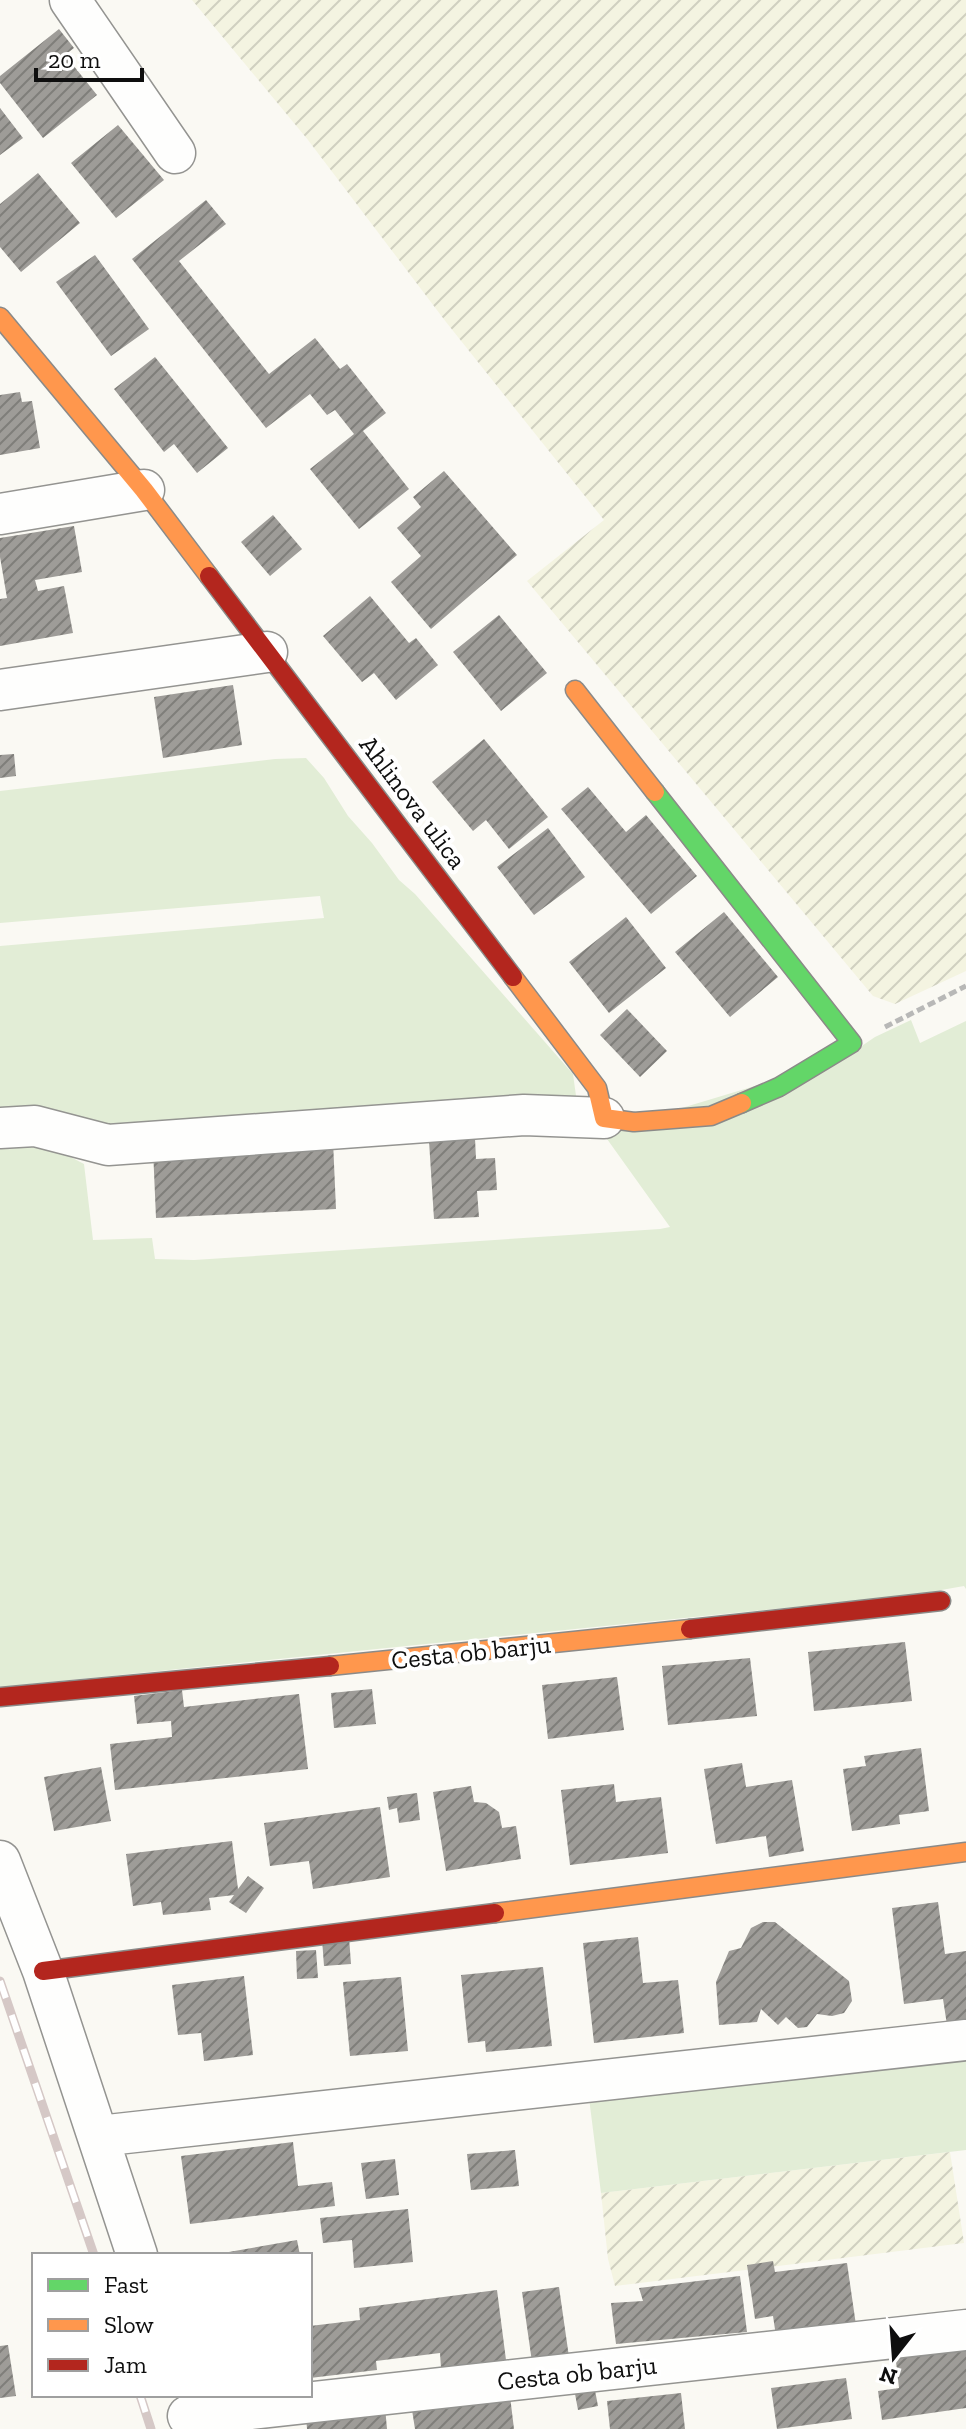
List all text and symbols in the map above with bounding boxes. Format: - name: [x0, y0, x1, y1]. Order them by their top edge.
- scale bar: [36, 32, 142, 82]
- text: 20 m: [48, 45, 101, 74]
- street label: Ahlinova ulica: [353, 729, 474, 875]
- street label: Cesta ob barju: [390, 1628, 553, 1676]
- legend: [32, 2253, 312, 2397]
- text: Fast: [104, 2270, 148, 2299]
- text: Slow: [104, 2310, 154, 2339]
- north arrow: [854, 2317, 934, 2397]
- street label: Cesta ob barju: [496, 2349, 659, 2397]
- text: Jam: [104, 2350, 147, 2379]
- text: N: [876, 2360, 900, 2391]

